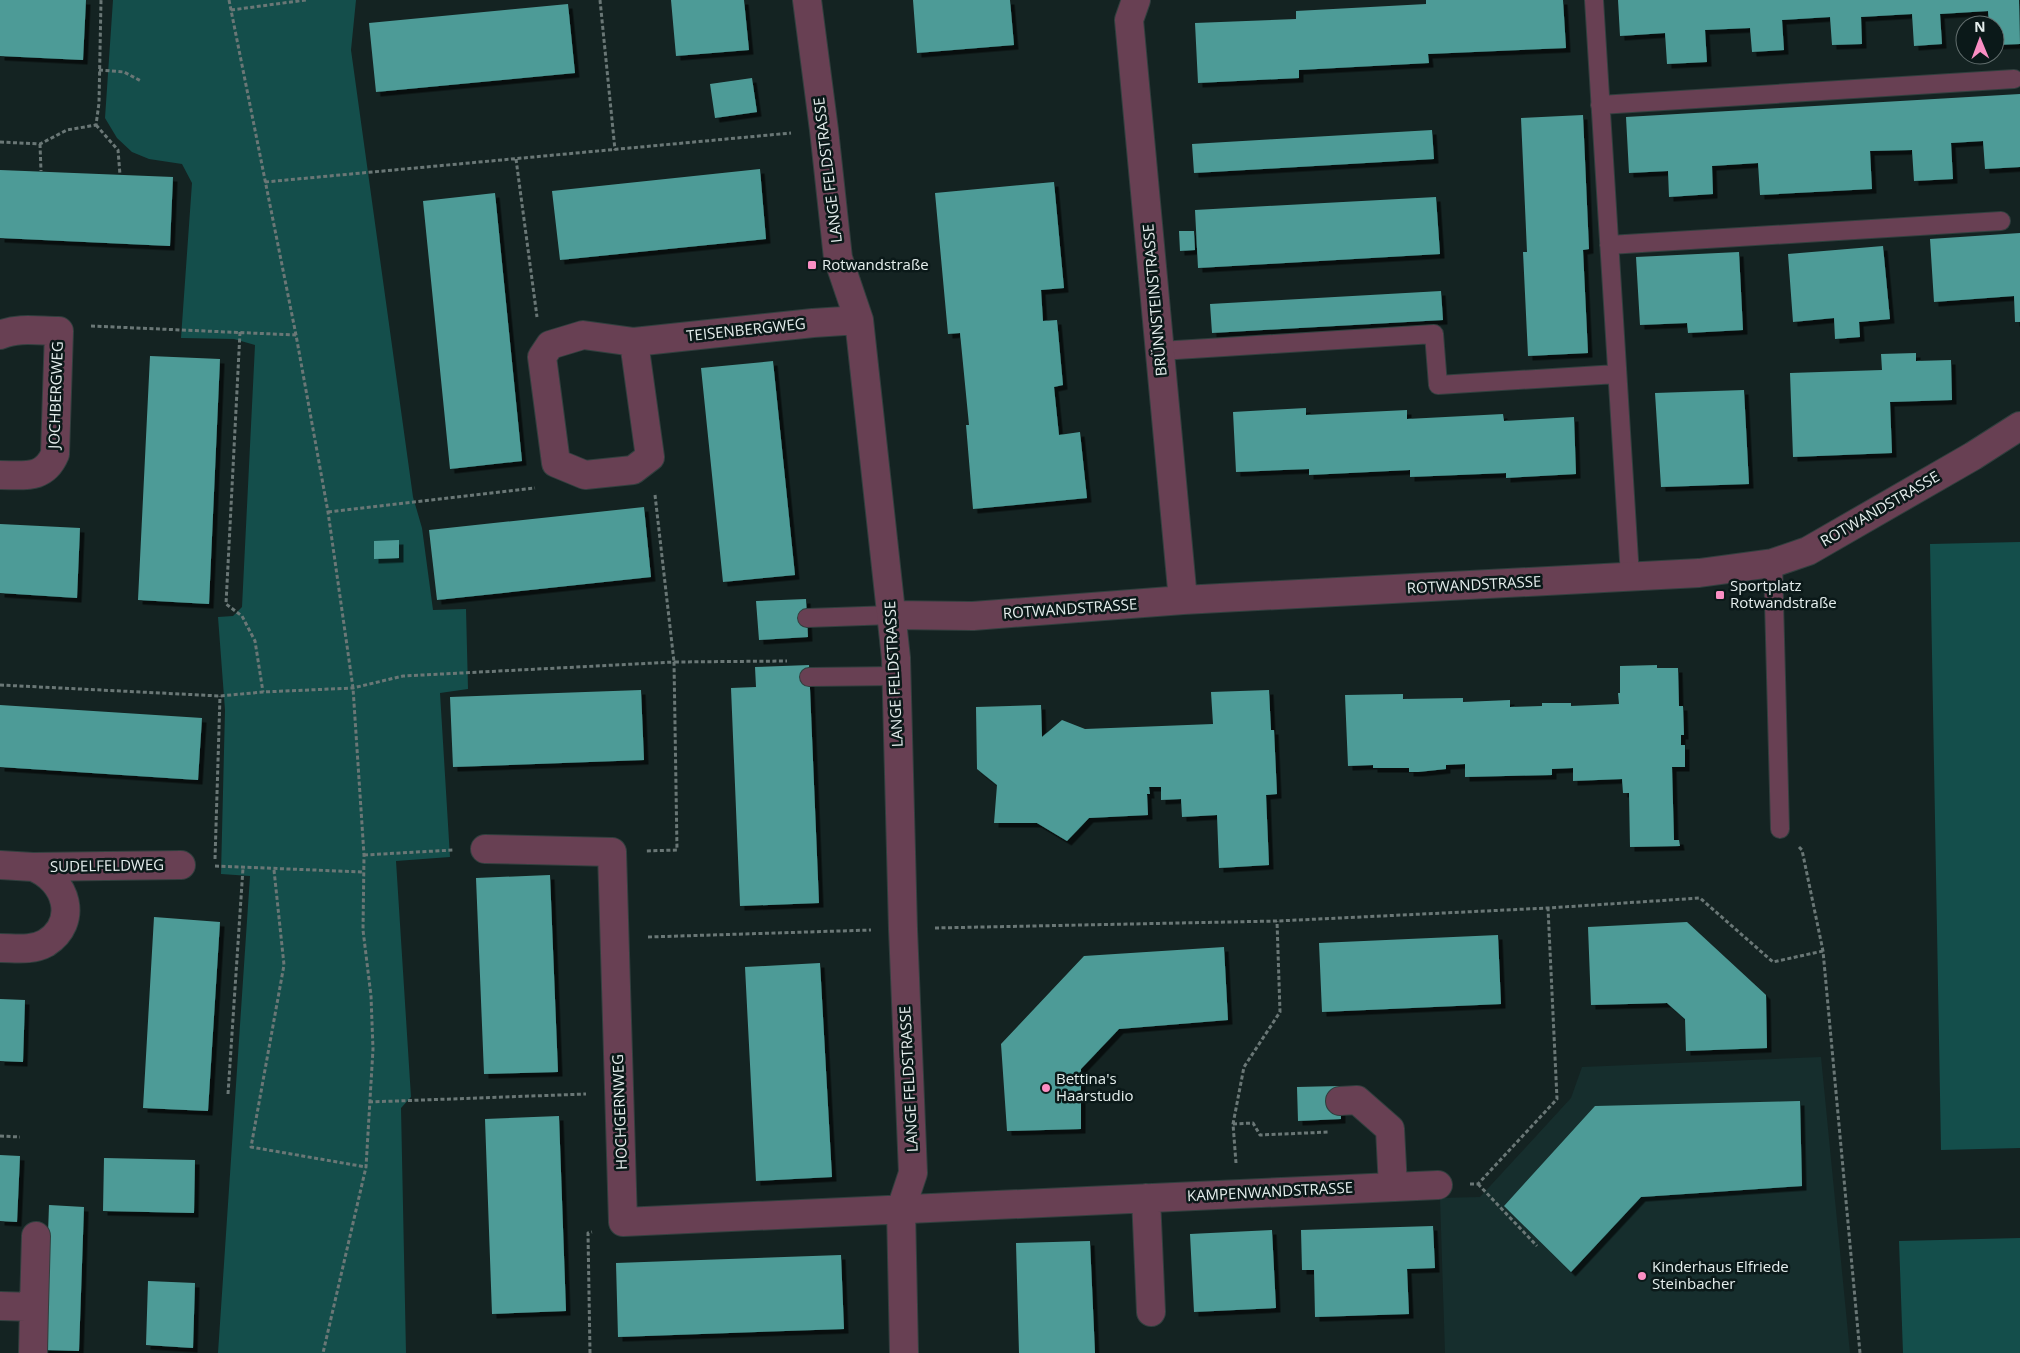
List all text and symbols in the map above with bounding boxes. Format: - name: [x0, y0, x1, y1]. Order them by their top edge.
- north arrow: [1955, 15, 2005, 65]
- text: N: [1974, 17, 1986, 36]
- street label: LANGE FELDSTRASSE: [808, 96, 846, 244]
- street label: BRÜNNSTEINSTRASSE: [1137, 223, 1171, 377]
- place label: Rotwandstraße: [822, 254, 929, 274]
- marker: Rotwandstraße: [806, 259, 818, 271]
- street label: TEISENBERGWEG: [685, 313, 807, 345]
- street label: JOCHBERGWEG: [43, 341, 67, 451]
- street label: ROTWANDSTRASSE: [1816, 466, 1943, 550]
- street label: ROTWANDSTRASSE: [1406, 570, 1542, 598]
- place label: Sportplatz Rotwandstraße: [1730, 575, 1837, 612]
- marker: Sportplatz Rotwandstraße: [1714, 589, 1726, 601]
- street label: ROTWANDSTRASSE: [1002, 593, 1138, 623]
- street label: LANGE FELDSTRASSE: [879, 600, 907, 748]
- street label: SUDELFELDWEG: [50, 854, 164, 876]
- street label: LANGE FELDSTRASSE: [894, 1005, 922, 1153]
- street label: HOCHGERNWEG: [607, 1054, 631, 1170]
- place label: Bettina's Haarstudio: [1056, 1068, 1134, 1105]
- marker: Bettina's Haarstudio: [1040, 1082, 1052, 1094]
- street label: KAMPENWANDSTRASSE: [1186, 1177, 1354, 1205]
- place label: Kinderhaus Elfriede Steinbacher: [1652, 1256, 1789, 1293]
- marker: Kinderhaus Elfriede Steinbacher: [1636, 1270, 1648, 1282]

